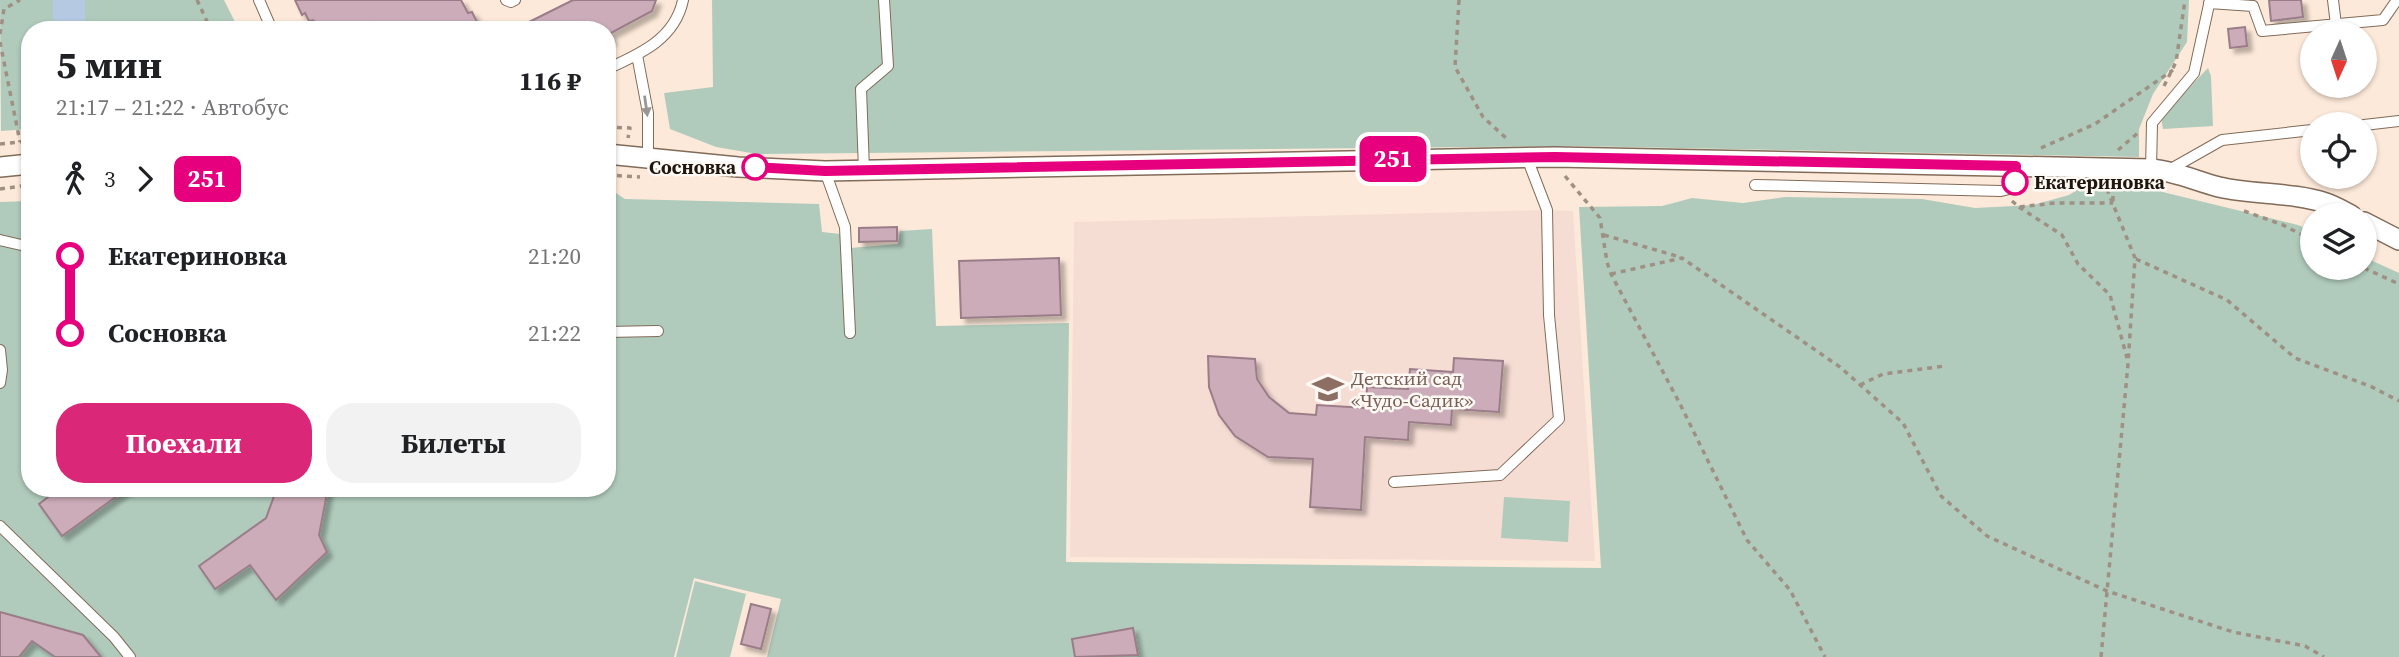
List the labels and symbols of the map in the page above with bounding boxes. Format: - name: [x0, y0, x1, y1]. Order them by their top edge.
- north arrow: [2300, 21, 2376, 98]
- one-way arrow: [641, 95, 652, 117]
- line badge: 251: [1353, 136, 1433, 182]
- place label: Сосновка: [649, 154, 737, 180]
- marker: Сосновка: [742, 154, 768, 180]
- marker: Екатериновка: [2002, 169, 2028, 195]
- place label: Екатериновка: [2034, 169, 2166, 195]
- place label: Детский сад «Чудо-Садик»: [1351, 365, 1473, 413]
- school or university icon: Детский сад «Чудо-Садик»: [1311, 372, 1345, 406]

